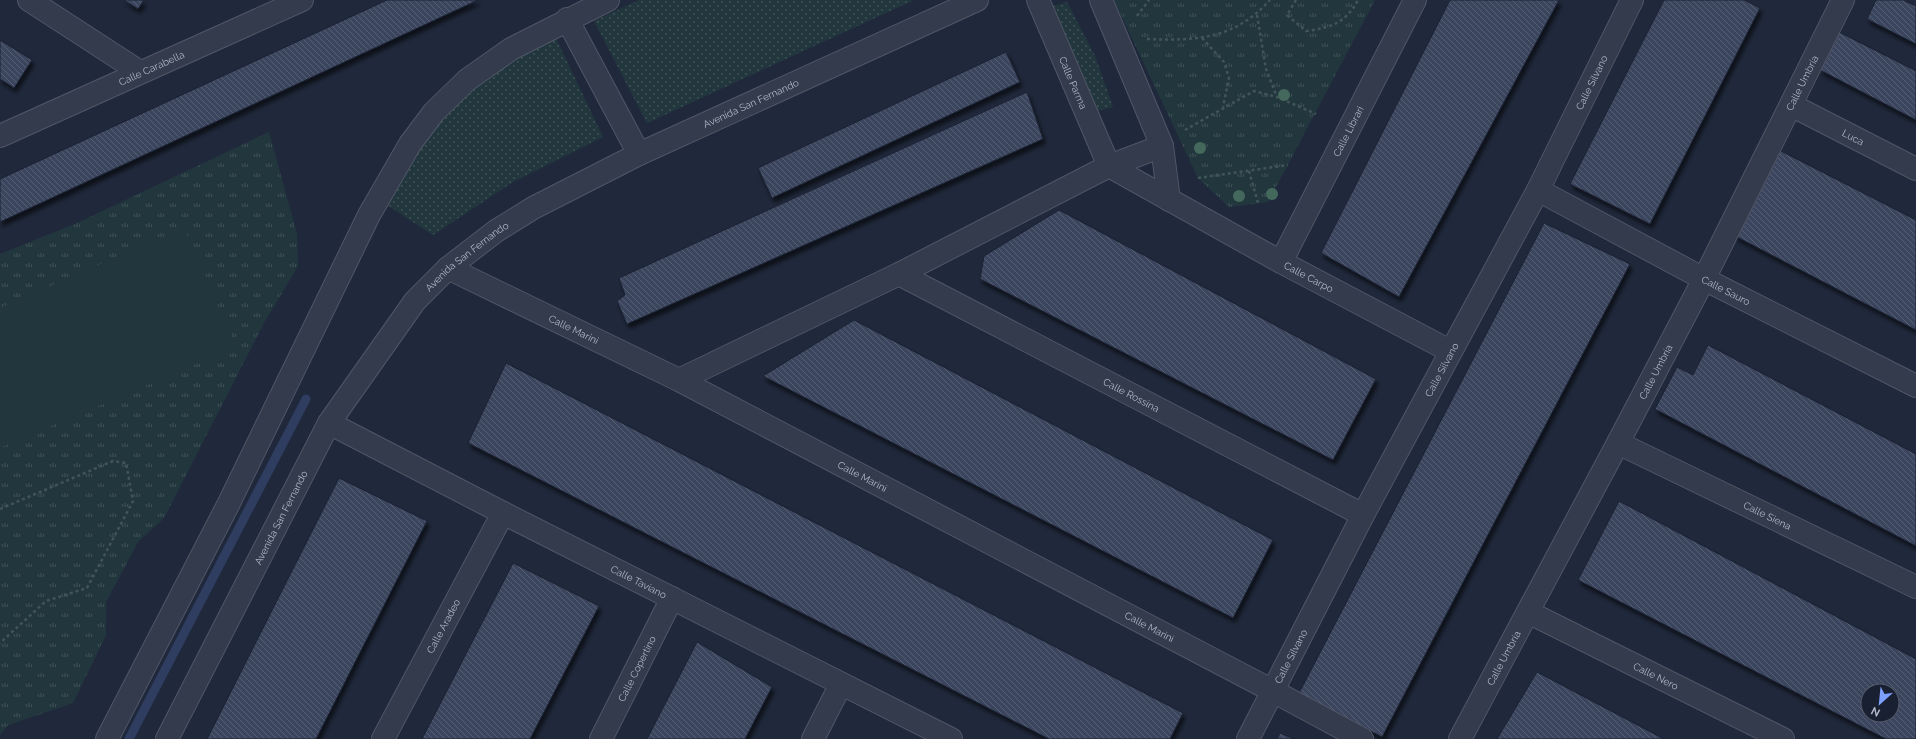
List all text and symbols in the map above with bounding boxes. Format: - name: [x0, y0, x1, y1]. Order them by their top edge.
- street label: Calle Carabella: [117, 48, 186, 87]
- street label: Calle Silvano: [1573, 53, 1609, 111]
- street label: Calle Umbría: [1783, 53, 1820, 112]
- street label: Calle Parma: [1057, 55, 1089, 111]
- street label: Avenida San Fernando: [701, 76, 800, 130]
- street label: Calle Librari: [1330, 104, 1365, 158]
- street label: Luca: [1841, 127, 1866, 147]
- street label: Avenida San Fernando: [423, 219, 510, 293]
- street label: Calle Carpo: [1282, 259, 1335, 294]
- street label: Calle Sauro: [1700, 273, 1752, 307]
- street label: Calle Marini: [547, 312, 601, 346]
- street label: Calle Silvano: [1422, 341, 1460, 398]
- street label: Calle Umbría: [1637, 342, 1674, 401]
- street label: Calle Rossina: [1102, 376, 1161, 414]
- street label: Calle Marini: [836, 459, 889, 494]
- street label: Avenida San Fernando: [252, 469, 309, 566]
- street label: Calle Siena: [1742, 499, 1793, 531]
- street label: Calle Taviano: [609, 563, 669, 600]
- street label: Calle Aradeo: [424, 597, 462, 655]
- street label: Calle Marini: [1123, 609, 1176, 644]
- street label: Calle Silvano: [1272, 627, 1309, 685]
- street label: Calle Umbría: [1484, 629, 1522, 687]
- street label: Calle Copertino: [615, 634, 658, 703]
- street label: Calle Nero: [1632, 660, 1680, 692]
- north arrow: [1860, 683, 1900, 723]
- text: N: [1869, 704, 1882, 719]

